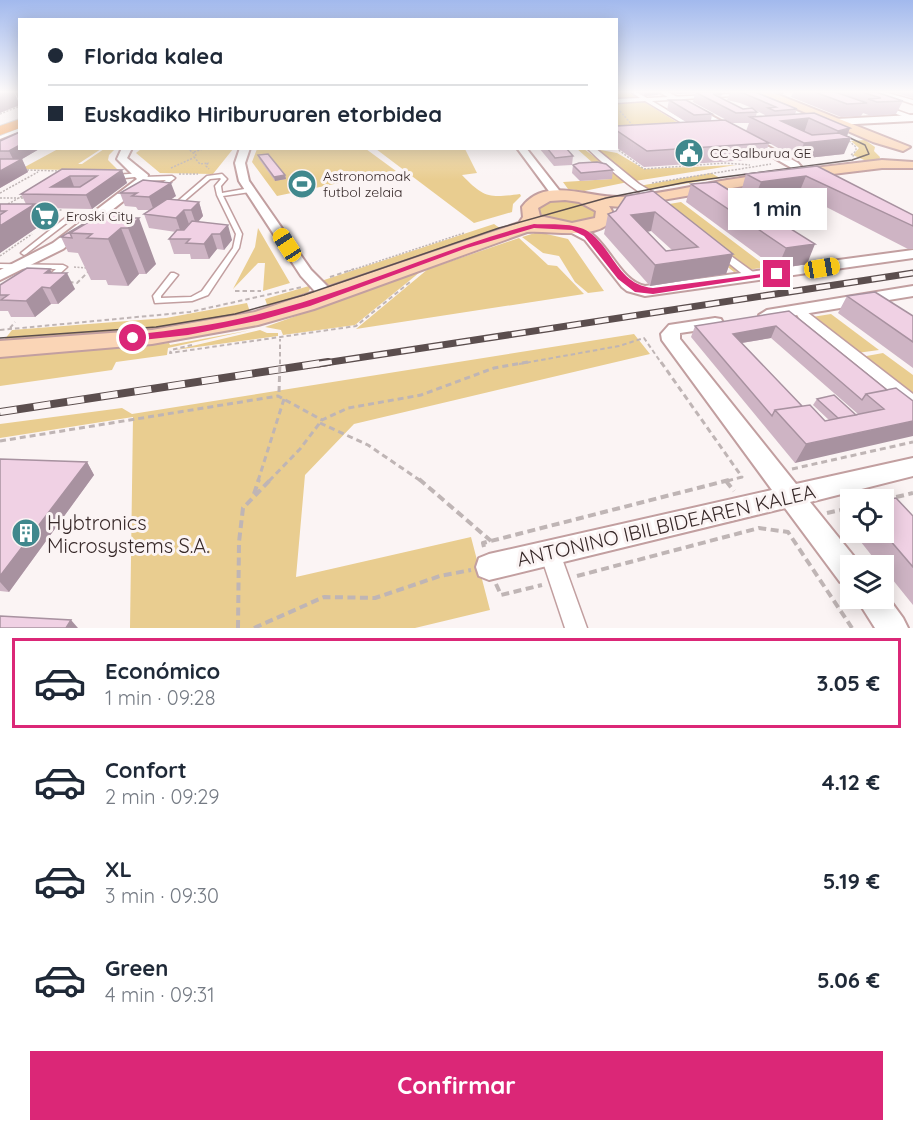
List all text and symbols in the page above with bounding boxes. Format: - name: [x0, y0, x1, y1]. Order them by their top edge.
- text: Florida kalea: [84, 42, 223, 70]
- text: Euskadiko Hiriburuaren etorbidea: [84, 100, 442, 128]
- public building icon: CC Salburua GE: [673, 137, 705, 169]
- place label: CC Salburua GE: [710, 144, 812, 162]
- place label: Astronomoak futbol zelaia: [323, 167, 411, 201]
- sports icon: Astronomoak futbol zelaia: [286, 168, 318, 200]
- callout: 1 min: [728, 187, 826, 229]
- text: 1 min: [753, 196, 802, 221]
- supermarket icon: Eroski City: [29, 200, 61, 232]
- place label: Eroski City: [66, 207, 133, 225]
- car: [270, 225, 304, 265]
- car: [803, 256, 841, 280]
- route end: [763, 260, 790, 287]
- route start: [119, 324, 146, 351]
- street label: ANTONINO IBILBIDEAREN KALEA: [514, 478, 818, 572]
- map controls: [840, 489, 894, 609]
- button: locate: [840, 489, 894, 543]
- place label: Hybtronics Microsystems S.A.: [47, 510, 210, 558]
- building icon: Hybtronics Microsystems S.A.: [10, 517, 42, 549]
- button: layers: [840, 555, 894, 609]
- icon: car: [33, 656, 87, 710]
- text: Económico: [105, 657, 220, 685]
- text: 3.05 €: [817, 669, 880, 697]
- text: 1 min · 09:28: [105, 685, 215, 710]
- icon: car: [33, 755, 87, 809]
- text: Confort: [105, 756, 187, 784]
- text: 4.12 €: [822, 768, 880, 796]
- text: 2 min · 09:29: [105, 784, 219, 809]
- icon: car: [33, 854, 87, 908]
- text: XL: [105, 855, 132, 883]
- text: 5.19 €: [823, 867, 880, 895]
- text: 3 min · 09:30: [105, 883, 219, 908]
- icon: car: [33, 953, 87, 1007]
- text: Green: [105, 954, 168, 982]
- text: 5.06 €: [817, 966, 880, 994]
- text: 4 min · 09:31: [105, 982, 215, 1007]
- button: Confirmar: [30, 1051, 883, 1120]

